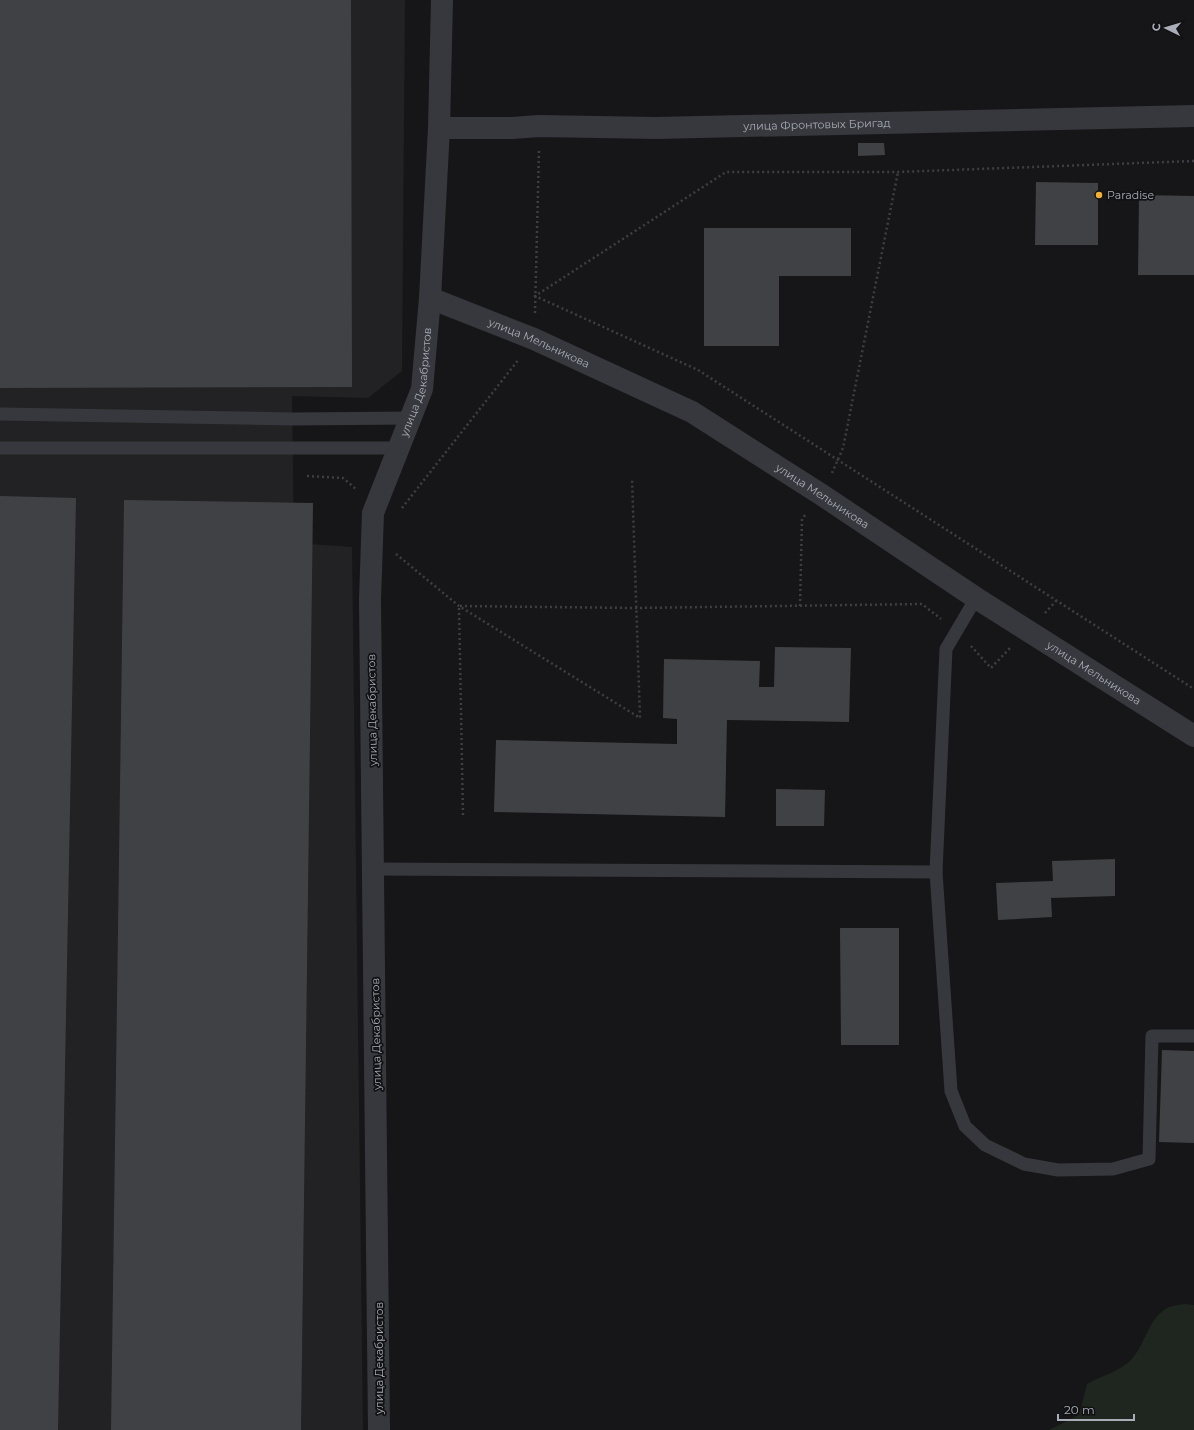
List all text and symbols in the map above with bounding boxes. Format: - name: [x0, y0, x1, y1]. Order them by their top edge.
- north arrow: [1146, 8, 1186, 48]
- text: С: [1149, 23, 1163, 32]
- street label: улица Фронтовых Бригад: [742, 116, 891, 133]
- place label: Paradise: [1107, 188, 1154, 202]
- marker: Paradise: [1094, 190, 1104, 200]
- street label: улица Мельникова: [486, 314, 592, 371]
- street label: улица Декабристов: [396, 327, 434, 440]
- street label: улица Мельникова: [772, 460, 872, 532]
- street label: улица Мельникова: [1043, 637, 1144, 708]
- street label: улица Декабристов: [364, 654, 380, 767]
- street label: улица Декабристов: [368, 978, 384, 1091]
- street label: улица Декабристов: [372, 1302, 386, 1415]
- scale bar: [1058, 1396, 1134, 1422]
- text: 20 m: [1064, 1402, 1095, 1417]

